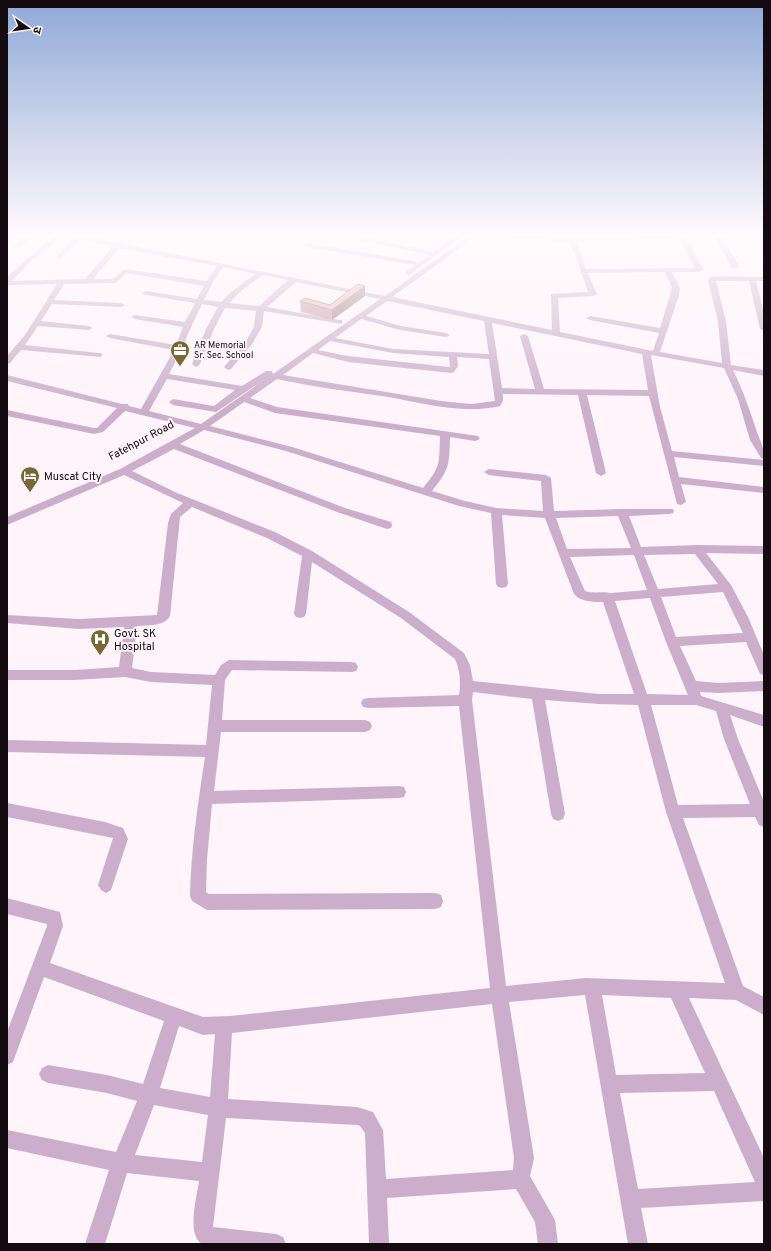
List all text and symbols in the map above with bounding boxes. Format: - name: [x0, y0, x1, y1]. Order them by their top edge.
- north arrow: [8, 8, 48, 48]
- text: उ: [29, 25, 44, 35]
- office icon: AR Memorial Sr. Sec. School: [169, 339, 191, 367]
- place label: AR Memorial Sr. Sec. School: [194, 340, 253, 361]
- street label: Fatehpur Road: [106, 418, 177, 464]
- hotel icon: Muscat City: [19, 465, 41, 493]
- place label: Muscat City: [44, 470, 102, 484]
- place label: Govt. SK Hospital: [114, 627, 156, 654]
- hospital icon: Govt. SK Hospital: [89, 628, 111, 656]

